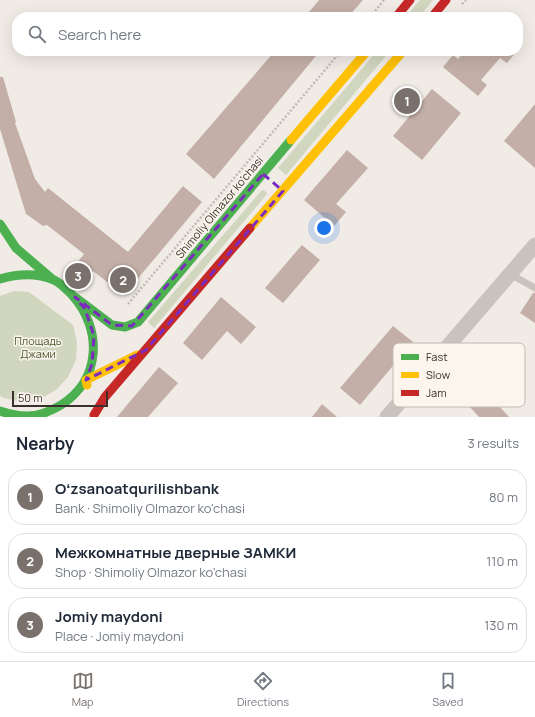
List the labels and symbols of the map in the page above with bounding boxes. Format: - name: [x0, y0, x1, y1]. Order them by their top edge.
- pin: 1: [394, 86, 420, 116]
- street label: Shimoliy Olmazor ko'chasi: [172, 153, 266, 261]
- your location: [314, 218, 334, 238]
- pin: 3: [65, 261, 91, 291]
- pin: 2: [110, 265, 136, 295]
- park label: Площадь Джами: [14, 333, 62, 361]
- legend: [393, 343, 525, 407]
- text: Fast: [426, 349, 448, 364]
- text: Slow: [426, 367, 451, 382]
- text: Jam: [426, 385, 447, 400]
- scale bar: [12, 389, 108, 408]

